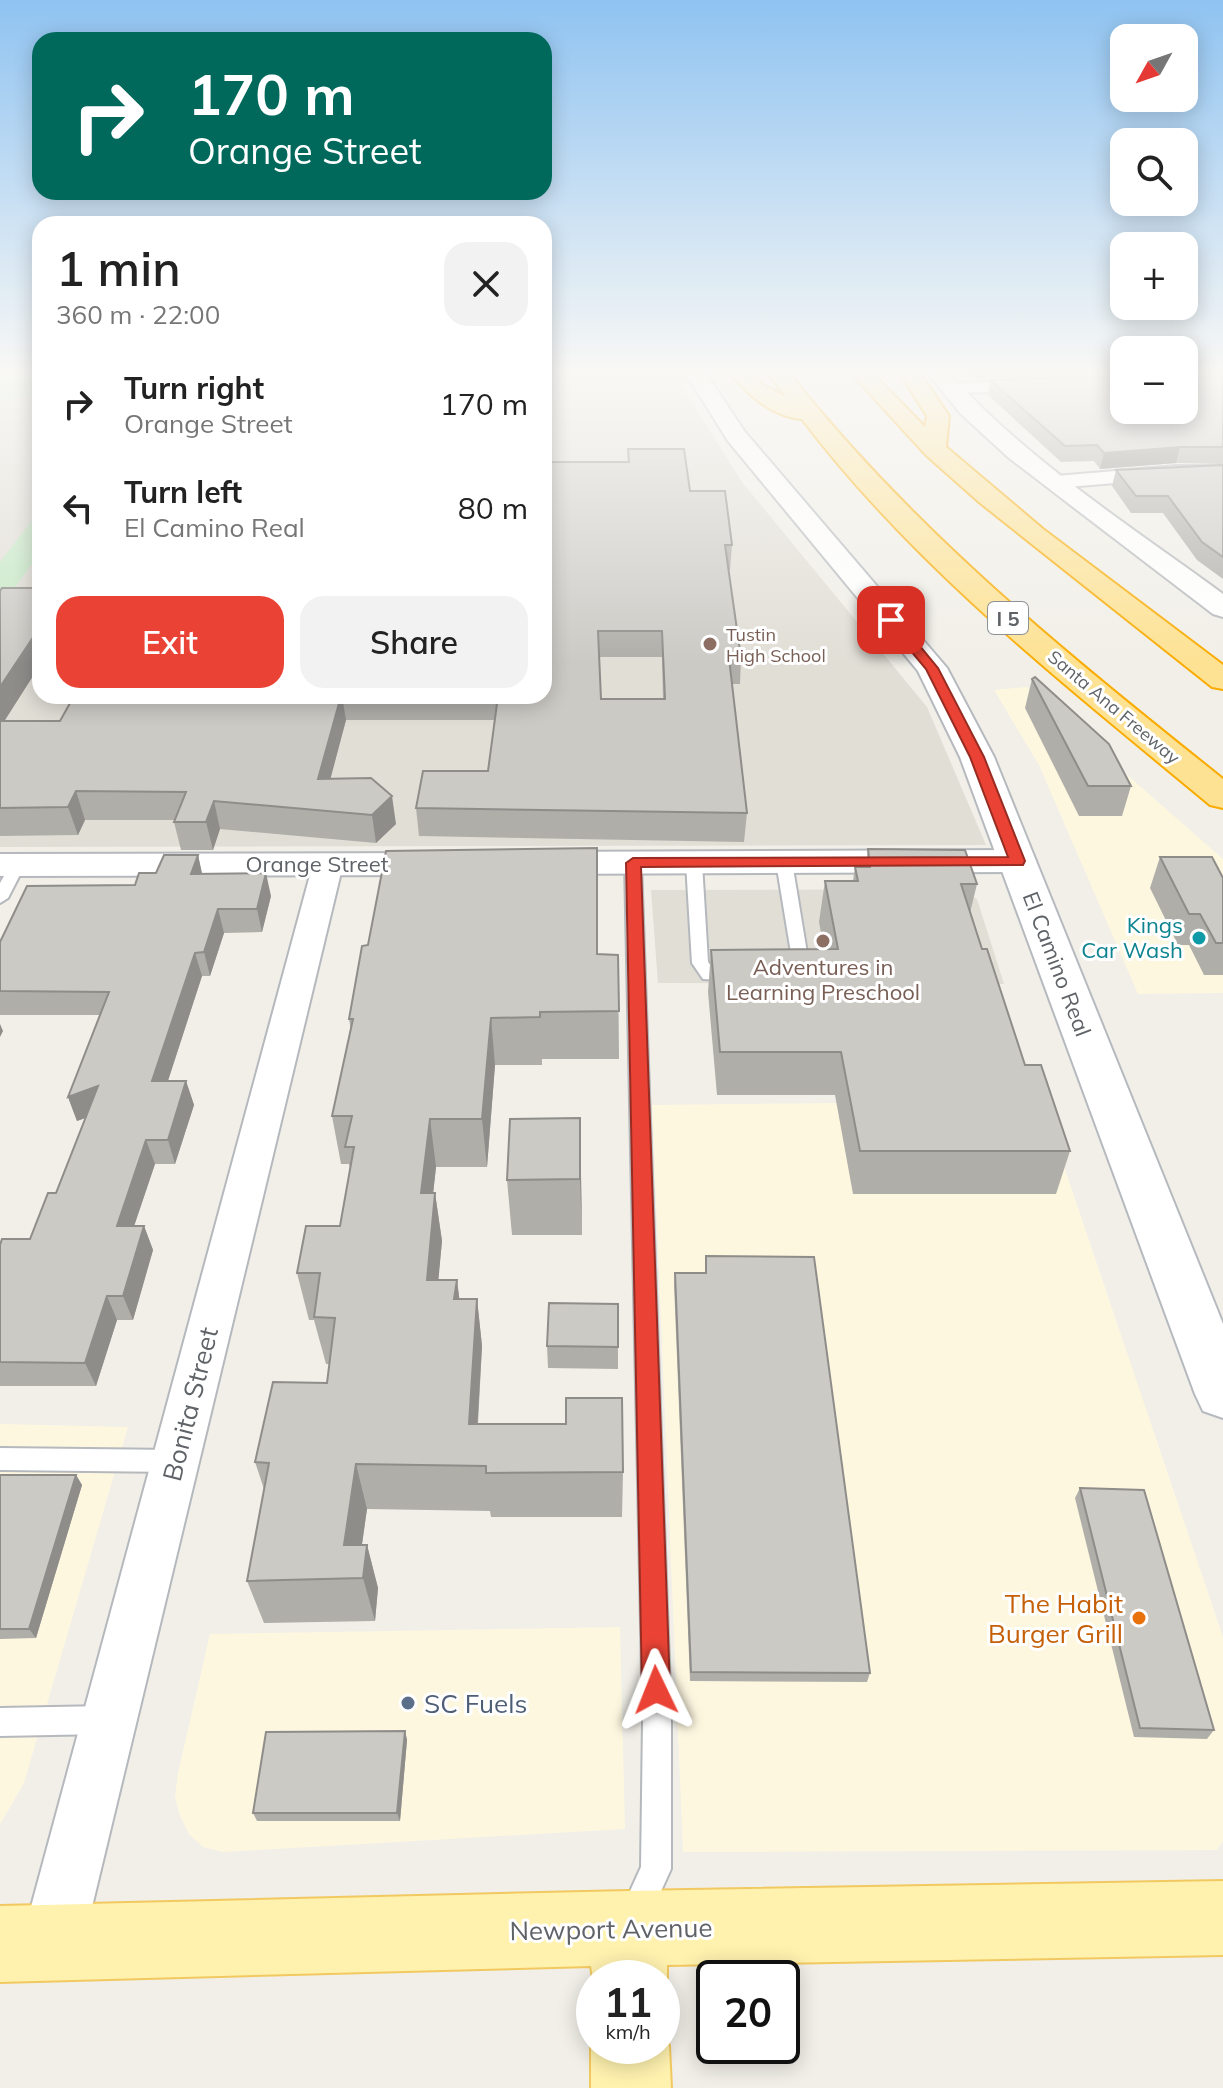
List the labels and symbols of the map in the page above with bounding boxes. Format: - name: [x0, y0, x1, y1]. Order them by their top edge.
- north arrow: [1110, 24, 1198, 112]
- pin: [857, 586, 925, 654]
- road number: I 5: [988, 602, 1028, 634]
- place label: Tustin High School: [726, 623, 826, 667]
- marker: Tustin High School: [701, 635, 719, 653]
- street label: Santa Ana Freeway: [1043, 645, 1185, 769]
- street label: Orange Street: [246, 850, 389, 878]
- street label: El Camino Real: [1017, 888, 1097, 1040]
- place label: Kings Car Wash: [1081, 911, 1183, 964]
- marker: Kings Car Wash: [1190, 929, 1208, 947]
- marker: Adventures in Learning Preschool: [814, 932, 832, 950]
- place label: Adventures in Learning Preschool: [726, 953, 920, 1006]
- street label: Bonita Street: [155, 1324, 225, 1484]
- place label: The Habit Burger Grill: [988, 1587, 1123, 1650]
- marker: The Habit Burger Grill: [1130, 1609, 1148, 1627]
- position arrow: [614, 1648, 698, 1732]
- place label: SC Fuels: [424, 1687, 527, 1720]
- marker: SC Fuels: [399, 1694, 417, 1712]
- street label: Newport Avenue: [509, 1911, 713, 1947]
- speed limit sign: 20: [696, 1960, 800, 2064]

